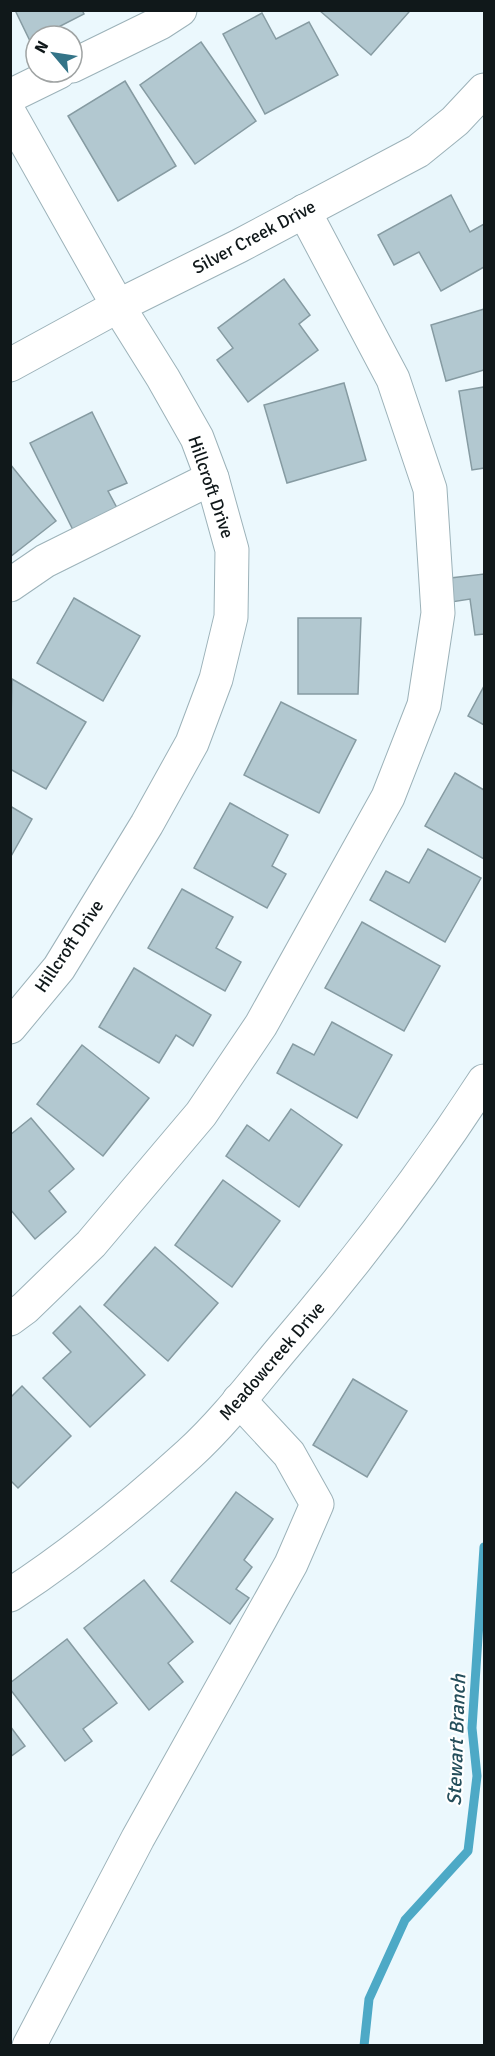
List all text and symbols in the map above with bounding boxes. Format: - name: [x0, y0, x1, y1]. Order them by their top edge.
- north arrow: [24, 24, 84, 84]
- text: N: [30, 37, 53, 57]
- street label: Silver Creek Drive: [189, 195, 319, 279]
- street label: Hillcroft Drive: [183, 433, 239, 541]
- street label: Hillcroft Drive: [30, 895, 108, 997]
- street label: Meadowcreek Drive: [214, 1297, 330, 1425]
- water label: Stewart Branch: [442, 1673, 471, 1806]

